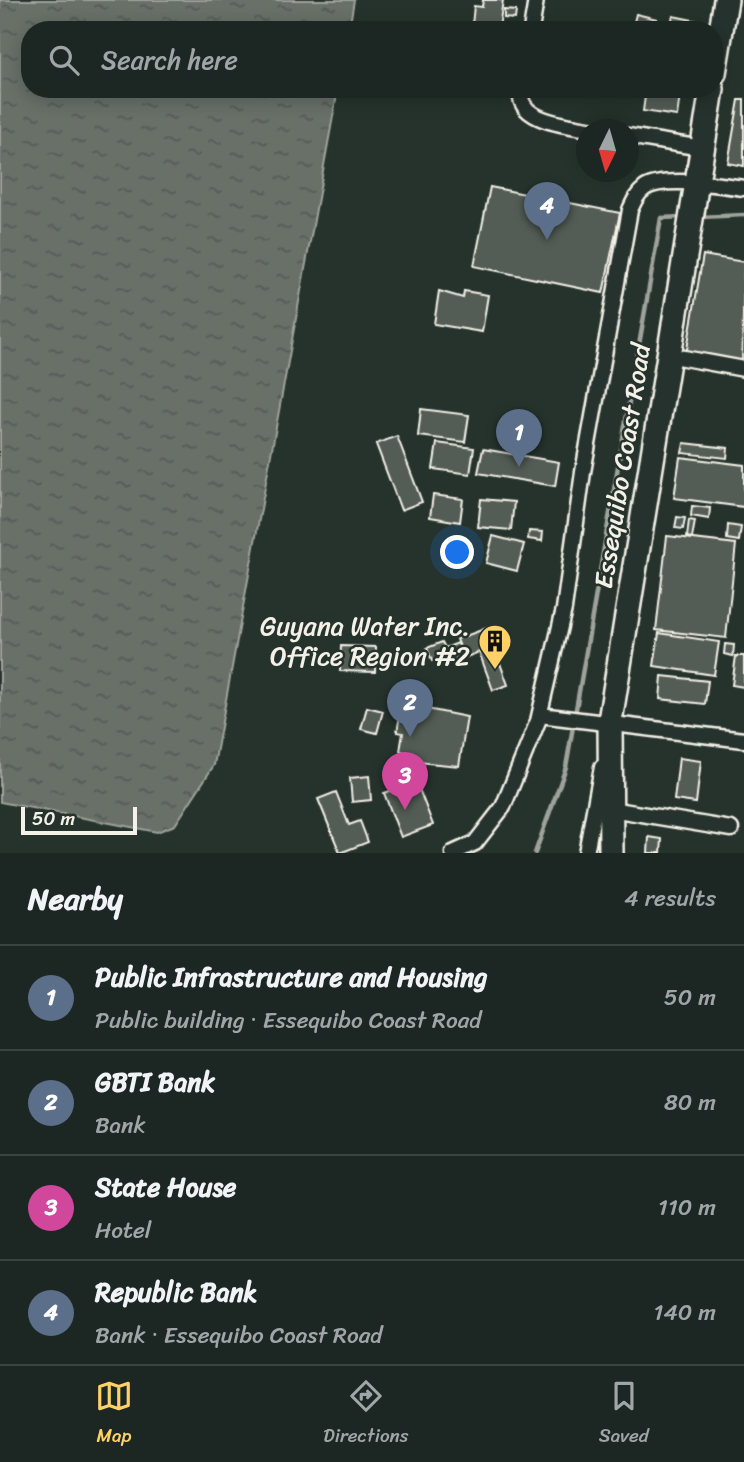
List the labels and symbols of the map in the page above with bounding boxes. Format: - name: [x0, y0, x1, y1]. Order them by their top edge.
- north arrow: [576, 119, 639, 182]
- pin: 4: [524, 182, 570, 240]
- street label: Essequibo Coast Road: [580, 338, 664, 592]
- pin: 1: [496, 409, 542, 467]
- your location: [440, 535, 474, 569]
- place label: Guyana Water Inc. Office Region #2: [260, 603, 470, 679]
- building icon: Guyana Water Inc. Office Region #2: [476, 622, 514, 671]
- pin: 2: [387, 679, 433, 737]
- pin: 3: [382, 752, 428, 810]
- scale bar: [21, 804, 136, 836]

